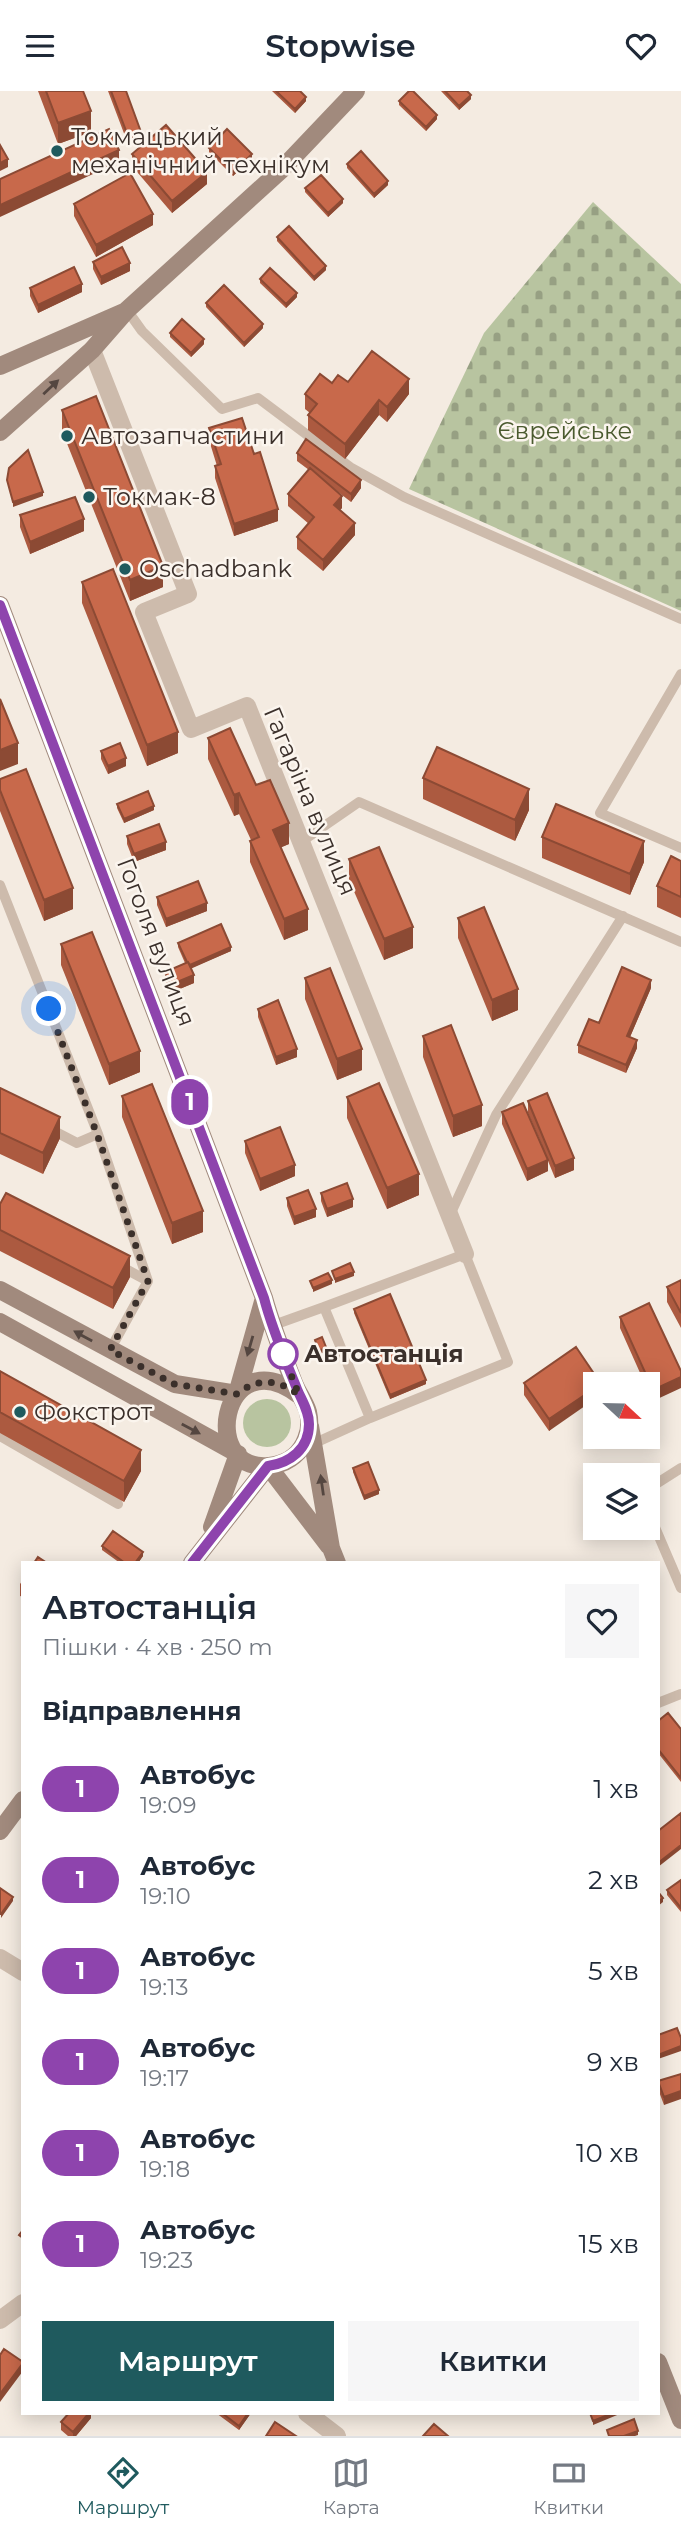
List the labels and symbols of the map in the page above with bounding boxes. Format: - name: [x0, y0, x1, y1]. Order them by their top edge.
- place label: Токмацький механічний технікум: [71, 122, 330, 179]
- marker: Токмацький механічний технікум: [49, 143, 65, 159]
- one-way arrow: [42, 380, 59, 396]
- park label: Єврейське: [498, 416, 632, 445]
- place label: Автозапчастини: [81, 421, 285, 450]
- marker: Автозапчастини: [59, 428, 75, 444]
- place label: Токмак-8: [103, 482, 216, 511]
- marker: Токмак-8: [81, 489, 97, 505]
- place label: Oschadbank: [139, 554, 292, 583]
- marker: Oschadbank: [117, 561, 133, 577]
- street label: Гагаріна вулиця: [258, 702, 363, 899]
- street label: Гоголя вулиця: [111, 853, 202, 1030]
- your location: [31, 991, 66, 1026]
- line badge: 1: [167, 1079, 213, 1125]
- one-way arrow: [74, 1330, 93, 1342]
- one-way arrow: [245, 1336, 255, 1357]
- marker: Автостанція: [268, 1339, 298, 1369]
- place label: Автостанція: [304, 1339, 464, 1368]
- north arrow: [583, 1372, 660, 1449]
- place label: Фокстрот: [34, 1397, 153, 1426]
- marker: Фокстрот: [12, 1404, 28, 1420]
- one-way arrow: [181, 1423, 201, 1435]
- one-way arrow: [316, 1474, 327, 1496]

